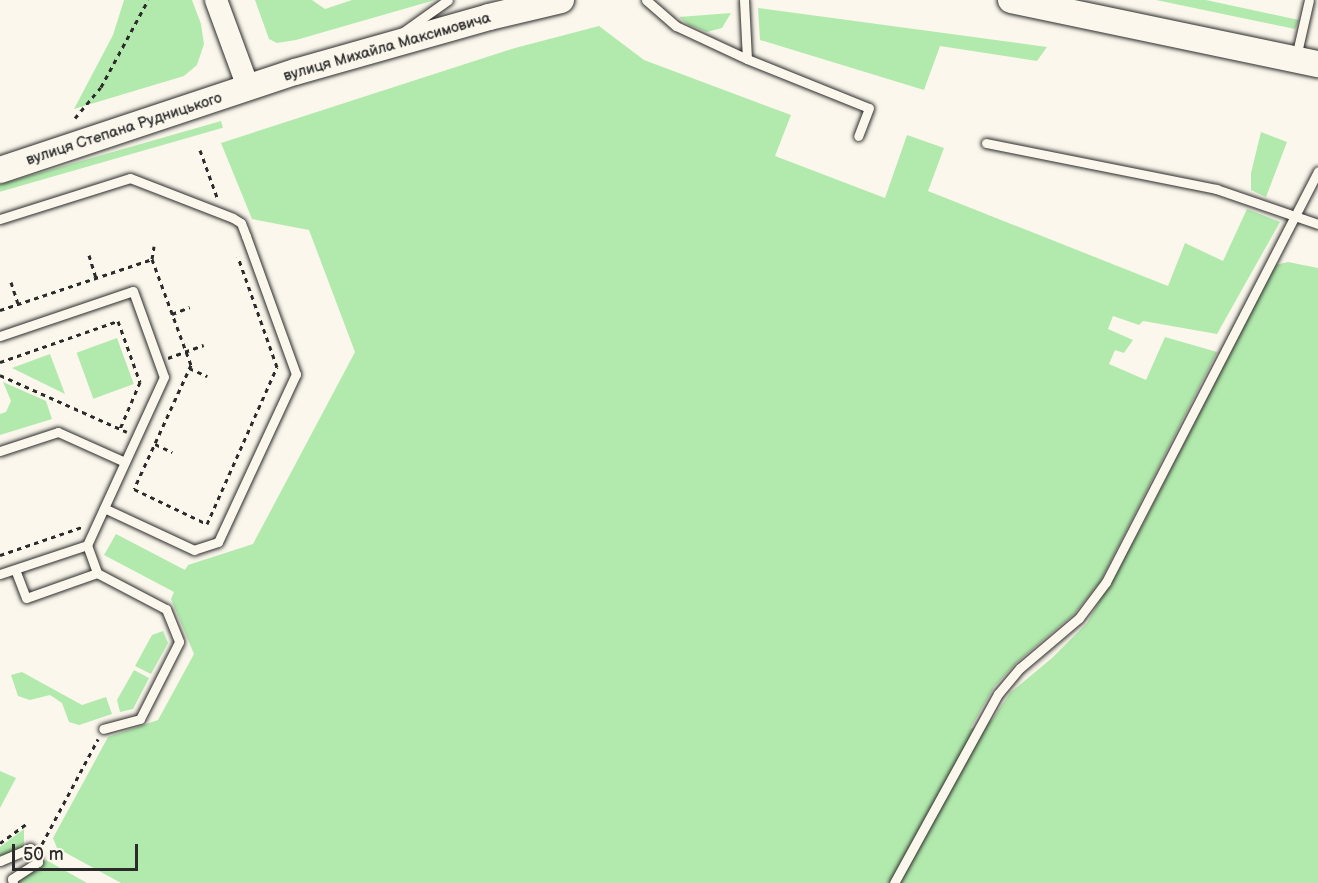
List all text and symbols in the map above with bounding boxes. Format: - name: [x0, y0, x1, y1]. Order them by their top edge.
- street label: вулиця Михайла Максимовича: [281, 9, 493, 85]
- street label: вулиця Степана Рудницького: [24, 89, 224, 169]
- scale bar: [15, 832, 141, 870]
- text: 50 m: [23, 844, 64, 865]

